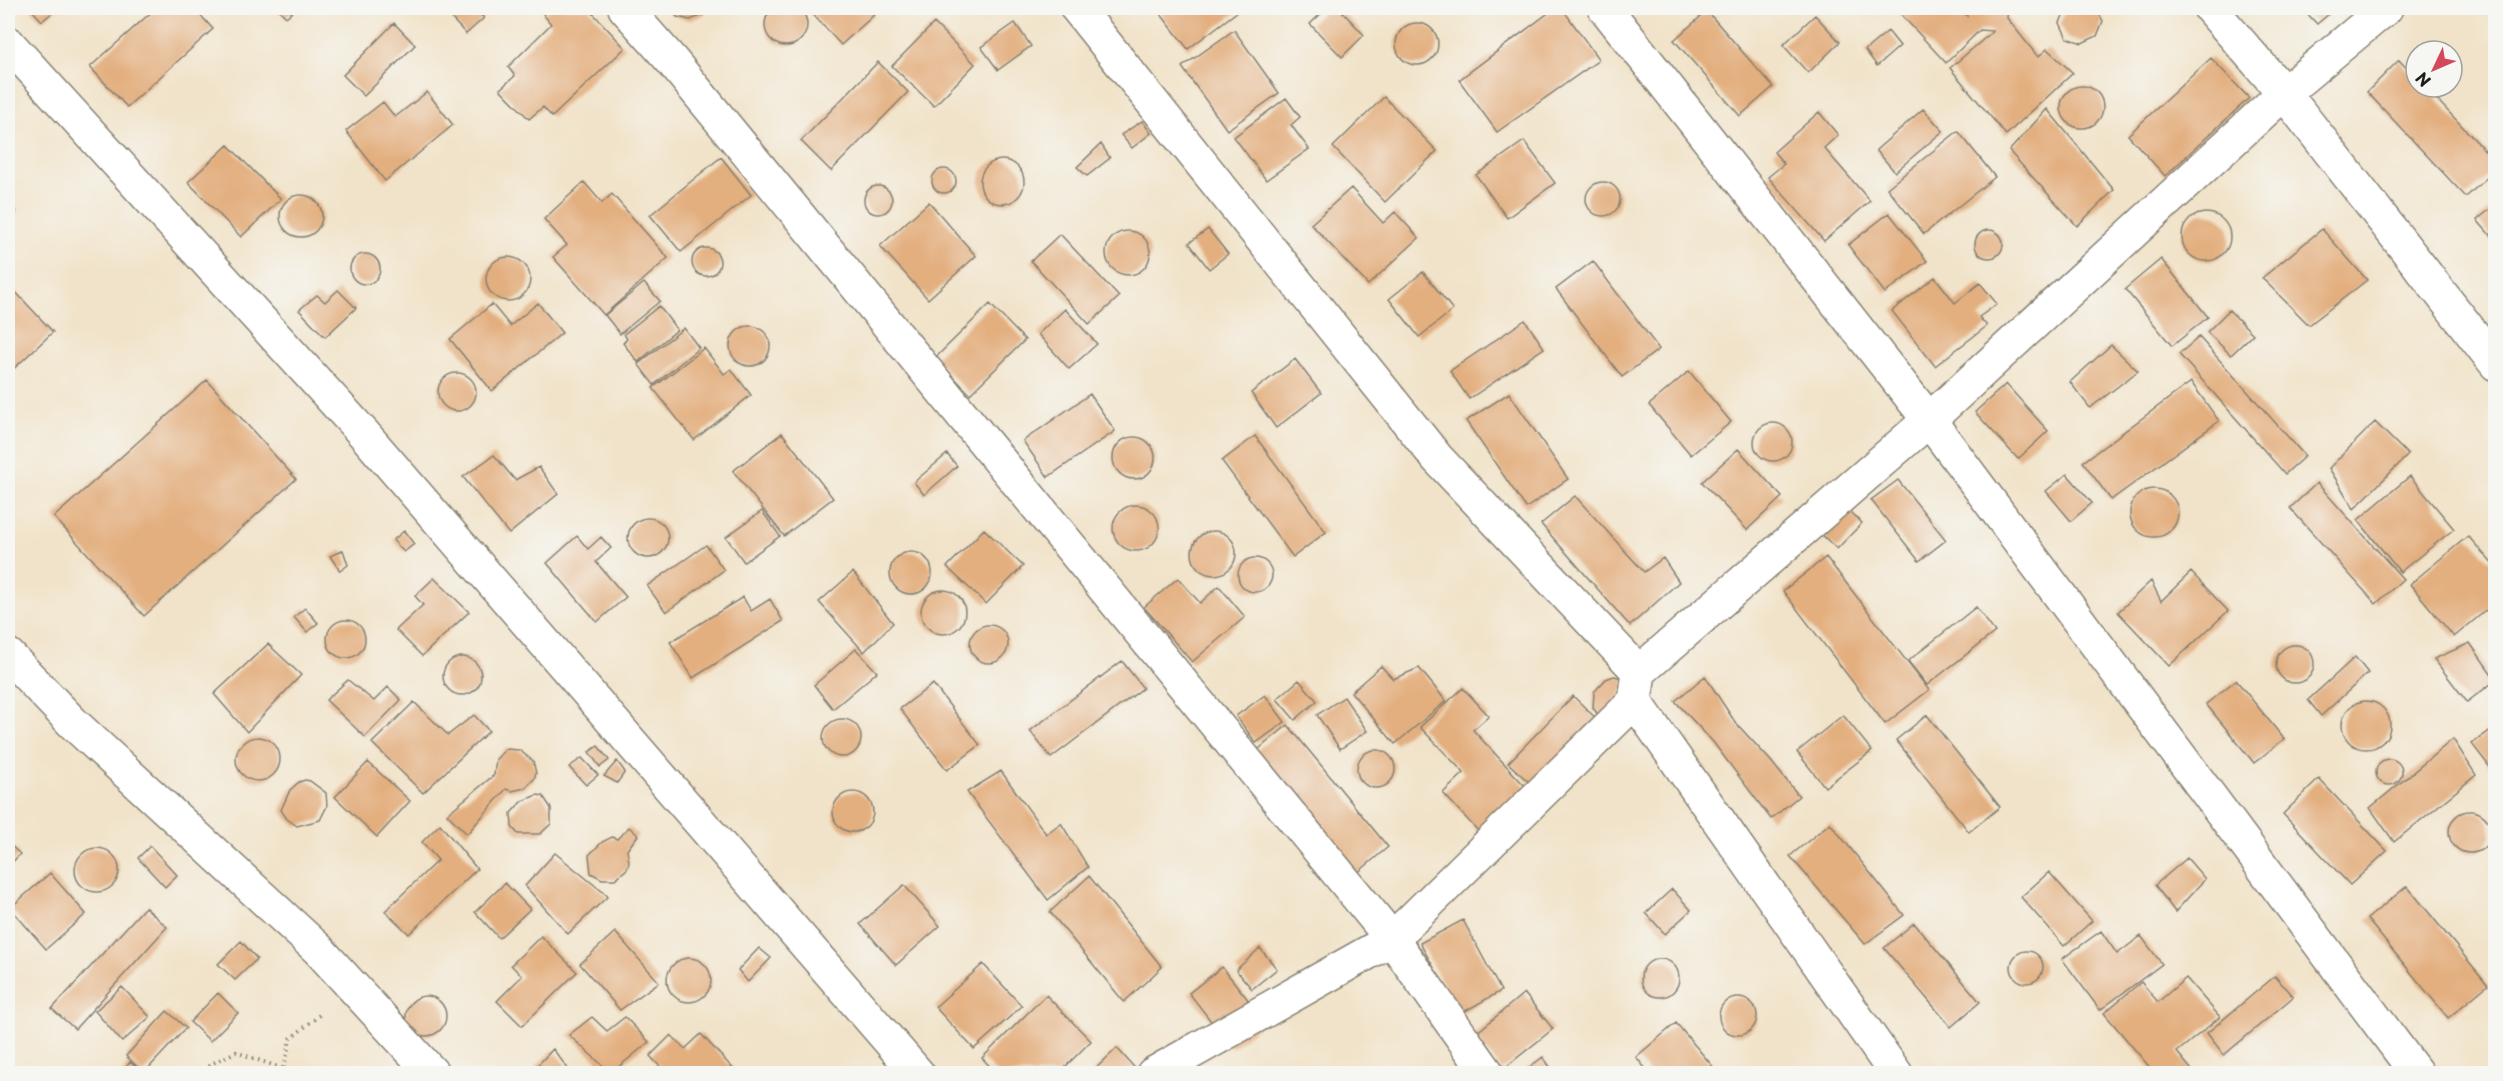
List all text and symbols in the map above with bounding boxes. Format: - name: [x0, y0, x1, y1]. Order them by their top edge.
- north arrow: [2404, 39, 2464, 99]
- text: N: [2409, 67, 2436, 93]

